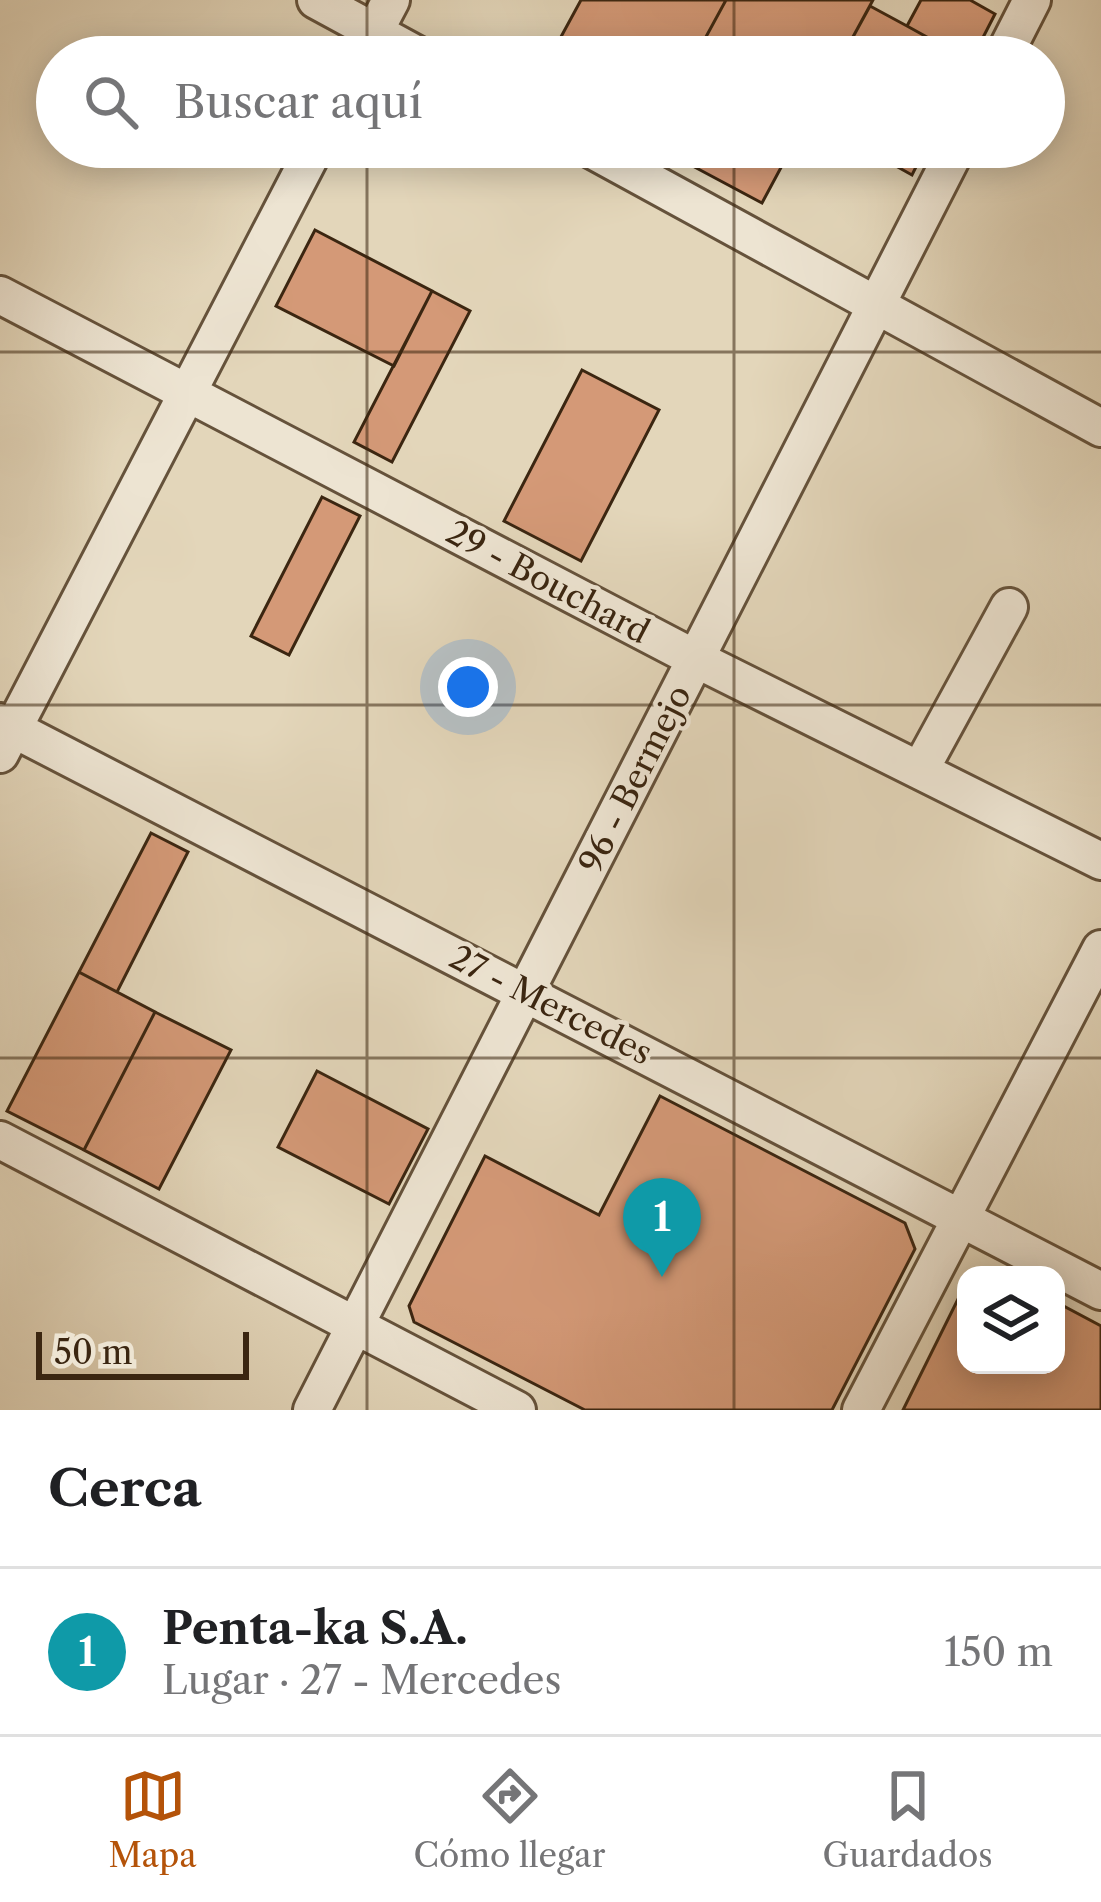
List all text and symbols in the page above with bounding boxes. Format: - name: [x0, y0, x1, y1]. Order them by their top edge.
- search box: [36, 36, 1065, 168]
- icon: search: [78, 69, 144, 135]
- text: Buscar aquí: [174, 74, 423, 130]
- street label: 29 - Bouchard: [440, 511, 656, 653]
- your location: [438, 657, 498, 717]
- street label: 96 - Bermejo: [570, 678, 700, 880]
- street label: 27 - Mercedes: [443, 937, 659, 1073]
- pin: 1: [623, 1178, 701, 1277]
- map controls: [957, 1266, 1065, 1374]
- button: layers: [957, 1266, 1065, 1374]
- scale bar: [36, 1326, 249, 1379]
- text: 50 m: [54, 1332, 132, 1373]
- text: Cerca: [48, 1457, 202, 1519]
- text: Penta-ka S.A.: [162, 1600, 468, 1656]
- text: 1: [78, 1628, 96, 1676]
- text: 150 m: [944, 1628, 1053, 1676]
- text: Lugar · 27 - Mercedes: [162, 1656, 561, 1704]
- tab: Mapa: [108, 1763, 197, 1876]
- tab: Cómo llegar: [414, 1763, 606, 1876]
- tab: Guardados: [823, 1763, 993, 1876]

